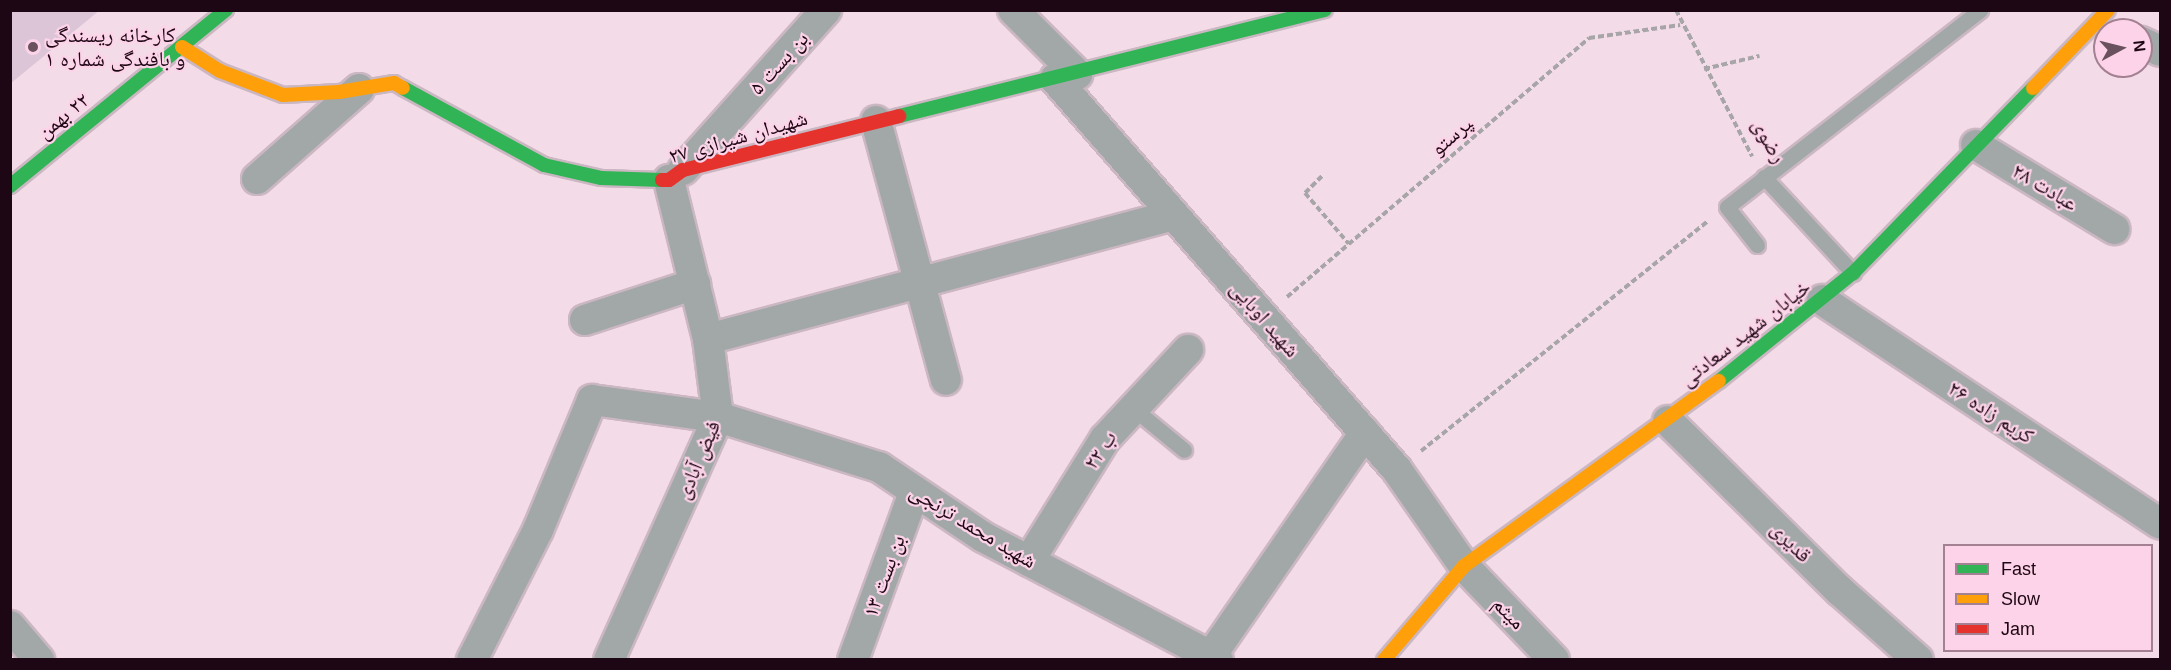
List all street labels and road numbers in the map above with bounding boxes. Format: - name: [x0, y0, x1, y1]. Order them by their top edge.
- street label: بن بست ۵: [744, 26, 814, 100]
- street label: ٢٢ بهمن: [32, 88, 94, 144]
- street label: شهیدان شیرازی ۲۷: [666, 105, 810, 169]
- street label: ‍‍‍‍‍پرستو: [1425, 111, 1477, 161]
- street label: رضوی: [1746, 114, 1792, 168]
- street label: عبادت ۲۸: [2008, 158, 2082, 216]
- street label: خیابان شهید سعادتی: [1675, 274, 1815, 392]
- street label: شهید اوبایی: [1225, 276, 1305, 362]
- street label: کریم زاده ۲۶: [1944, 375, 2038, 449]
- street label: فیض آبادی: [670, 417, 726, 503]
- street label: ب ۲۲: [1078, 426, 1122, 474]
- street label: شهید محمد ترنجی: [905, 478, 1041, 574]
- street label: قدیری: [1765, 516, 1817, 568]
- street label: بن بست ۱۳: [858, 532, 910, 620]
- street label: میثم: [1488, 591, 1530, 635]

